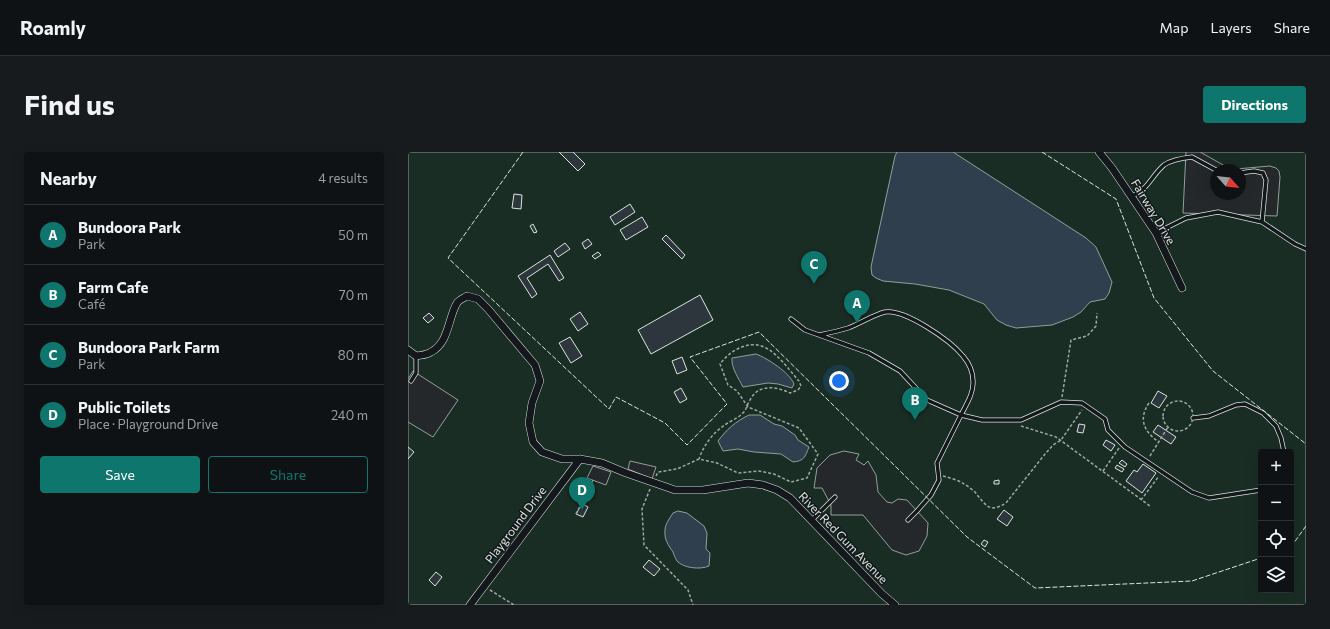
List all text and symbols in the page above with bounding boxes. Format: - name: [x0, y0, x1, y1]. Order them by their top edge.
- text: Roamly: [20, 16, 86, 39]
- text: Map: [1160, 19, 1188, 36]
- text: Layers: [1210, 19, 1252, 36]
- text: Share: [1274, 19, 1310, 36]
- button: Directions: [1203, 86, 1306, 123]
- text: Find us: [24, 87, 115, 121]
- north arrow: [1210, 164, 1246, 200]
- text: Nearby: [40, 168, 97, 189]
- text: 4 results: [318, 170, 368, 186]
- street label: Fairway Drive: [1129, 176, 1179, 247]
- text: Bundoora Park: [78, 218, 181, 236]
- text: A: [48, 227, 58, 243]
- text: 50 m: [338, 227, 368, 243]
- text: Park: [78, 236, 105, 252]
- pin: C: [801, 251, 827, 284]
- text: Farm Cafe: [78, 278, 148, 296]
- text: B: [49, 287, 57, 303]
- text: 70 m: [339, 287, 368, 303]
- pin: A: [844, 290, 870, 323]
- text: Café: [78, 296, 105, 312]
- text: Bundoora Park Farm: [78, 338, 220, 356]
- text: C: [49, 347, 57, 363]
- text: 80 m: [338, 347, 368, 363]
- text: Park: [78, 356, 105, 372]
- your location: [829, 371, 849, 391]
- pin: B: [902, 387, 928, 420]
- text: Public Toilets: [78, 398, 171, 416]
- text: D: [48, 407, 58, 423]
- text: 240 m: [331, 407, 368, 423]
- text: Place · Playground Drive: [78, 416, 218, 432]
- map controls: [1258, 449, 1294, 593]
- button: +: [1258, 449, 1294, 485]
- button: Save: [40, 456, 200, 493]
- button: Share: [208, 456, 368, 493]
- pin: D: [569, 477, 595, 510]
- street label: Playground Drive: [482, 483, 549, 566]
- button: −: [1258, 485, 1294, 521]
- street label: River Red Gum Avenue: [796, 489, 891, 586]
- button: locate: [1258, 521, 1294, 557]
- button: layers: [1258, 557, 1294, 593]

